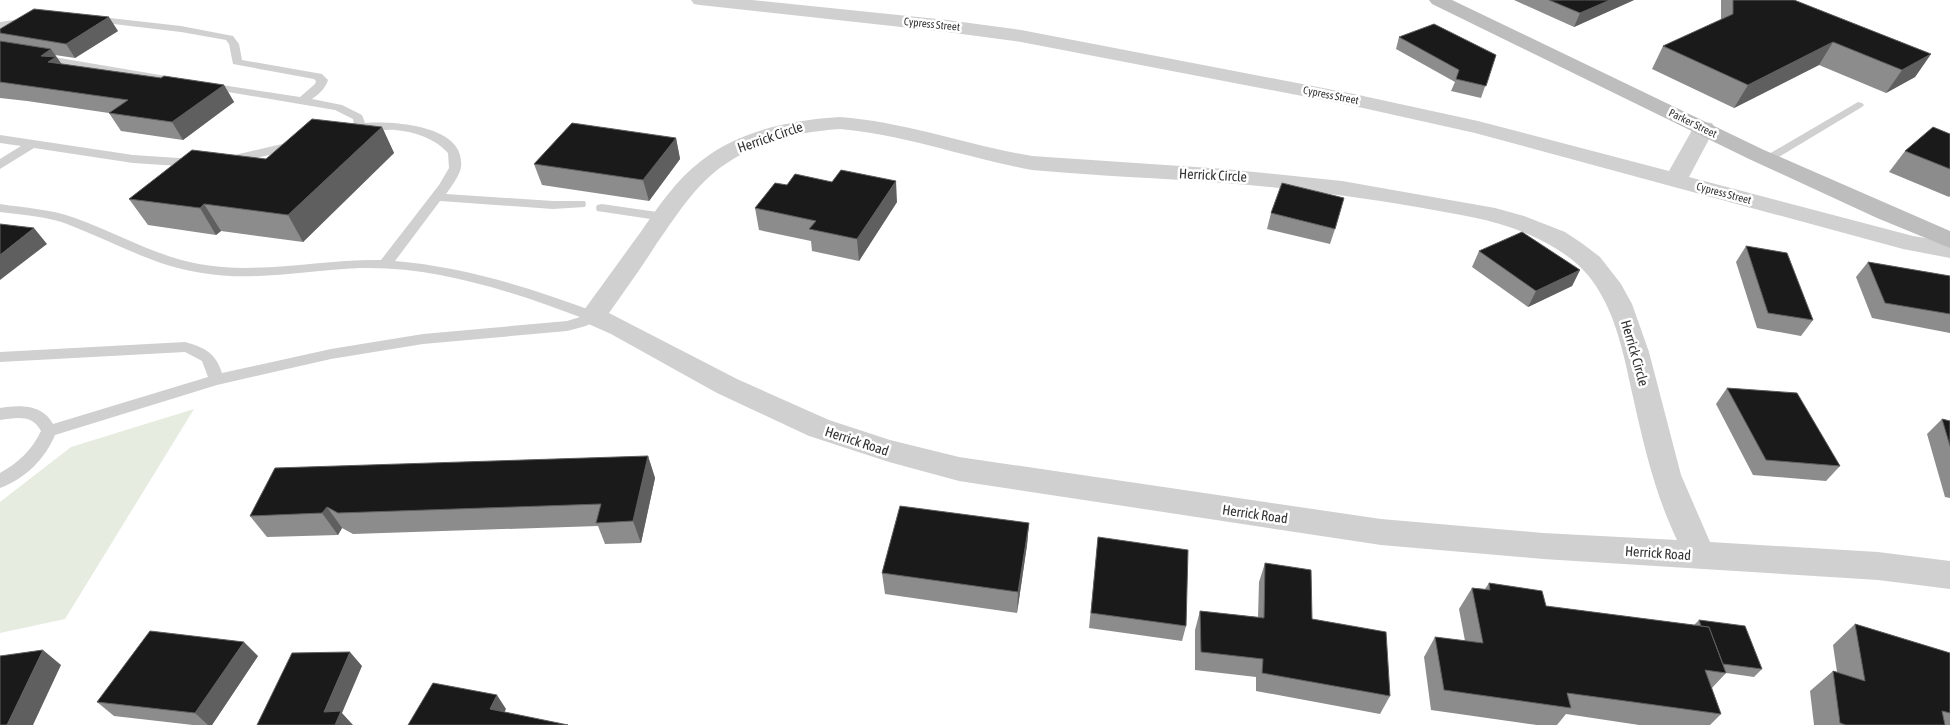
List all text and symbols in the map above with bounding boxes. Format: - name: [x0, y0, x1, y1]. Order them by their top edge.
- street label: Cypress Street: [903, 15, 961, 33]
- street label: Cypress Street: [1302, 84, 1360, 106]
- street label: Parker Street: [1667, 106, 1719, 140]
- street label: Herrick Circle: [735, 118, 805, 156]
- street label: Herrick Circle: [1179, 165, 1247, 185]
- street label: Cypress Street: [1695, 180, 1753, 206]
- street label: Herrick Circle: [1618, 318, 1652, 388]
- street label: Herrick Road: [823, 423, 891, 459]
- street label: Herrick Road: [1221, 501, 1289, 527]
- street label: Herrick Road: [1625, 543, 1691, 563]

